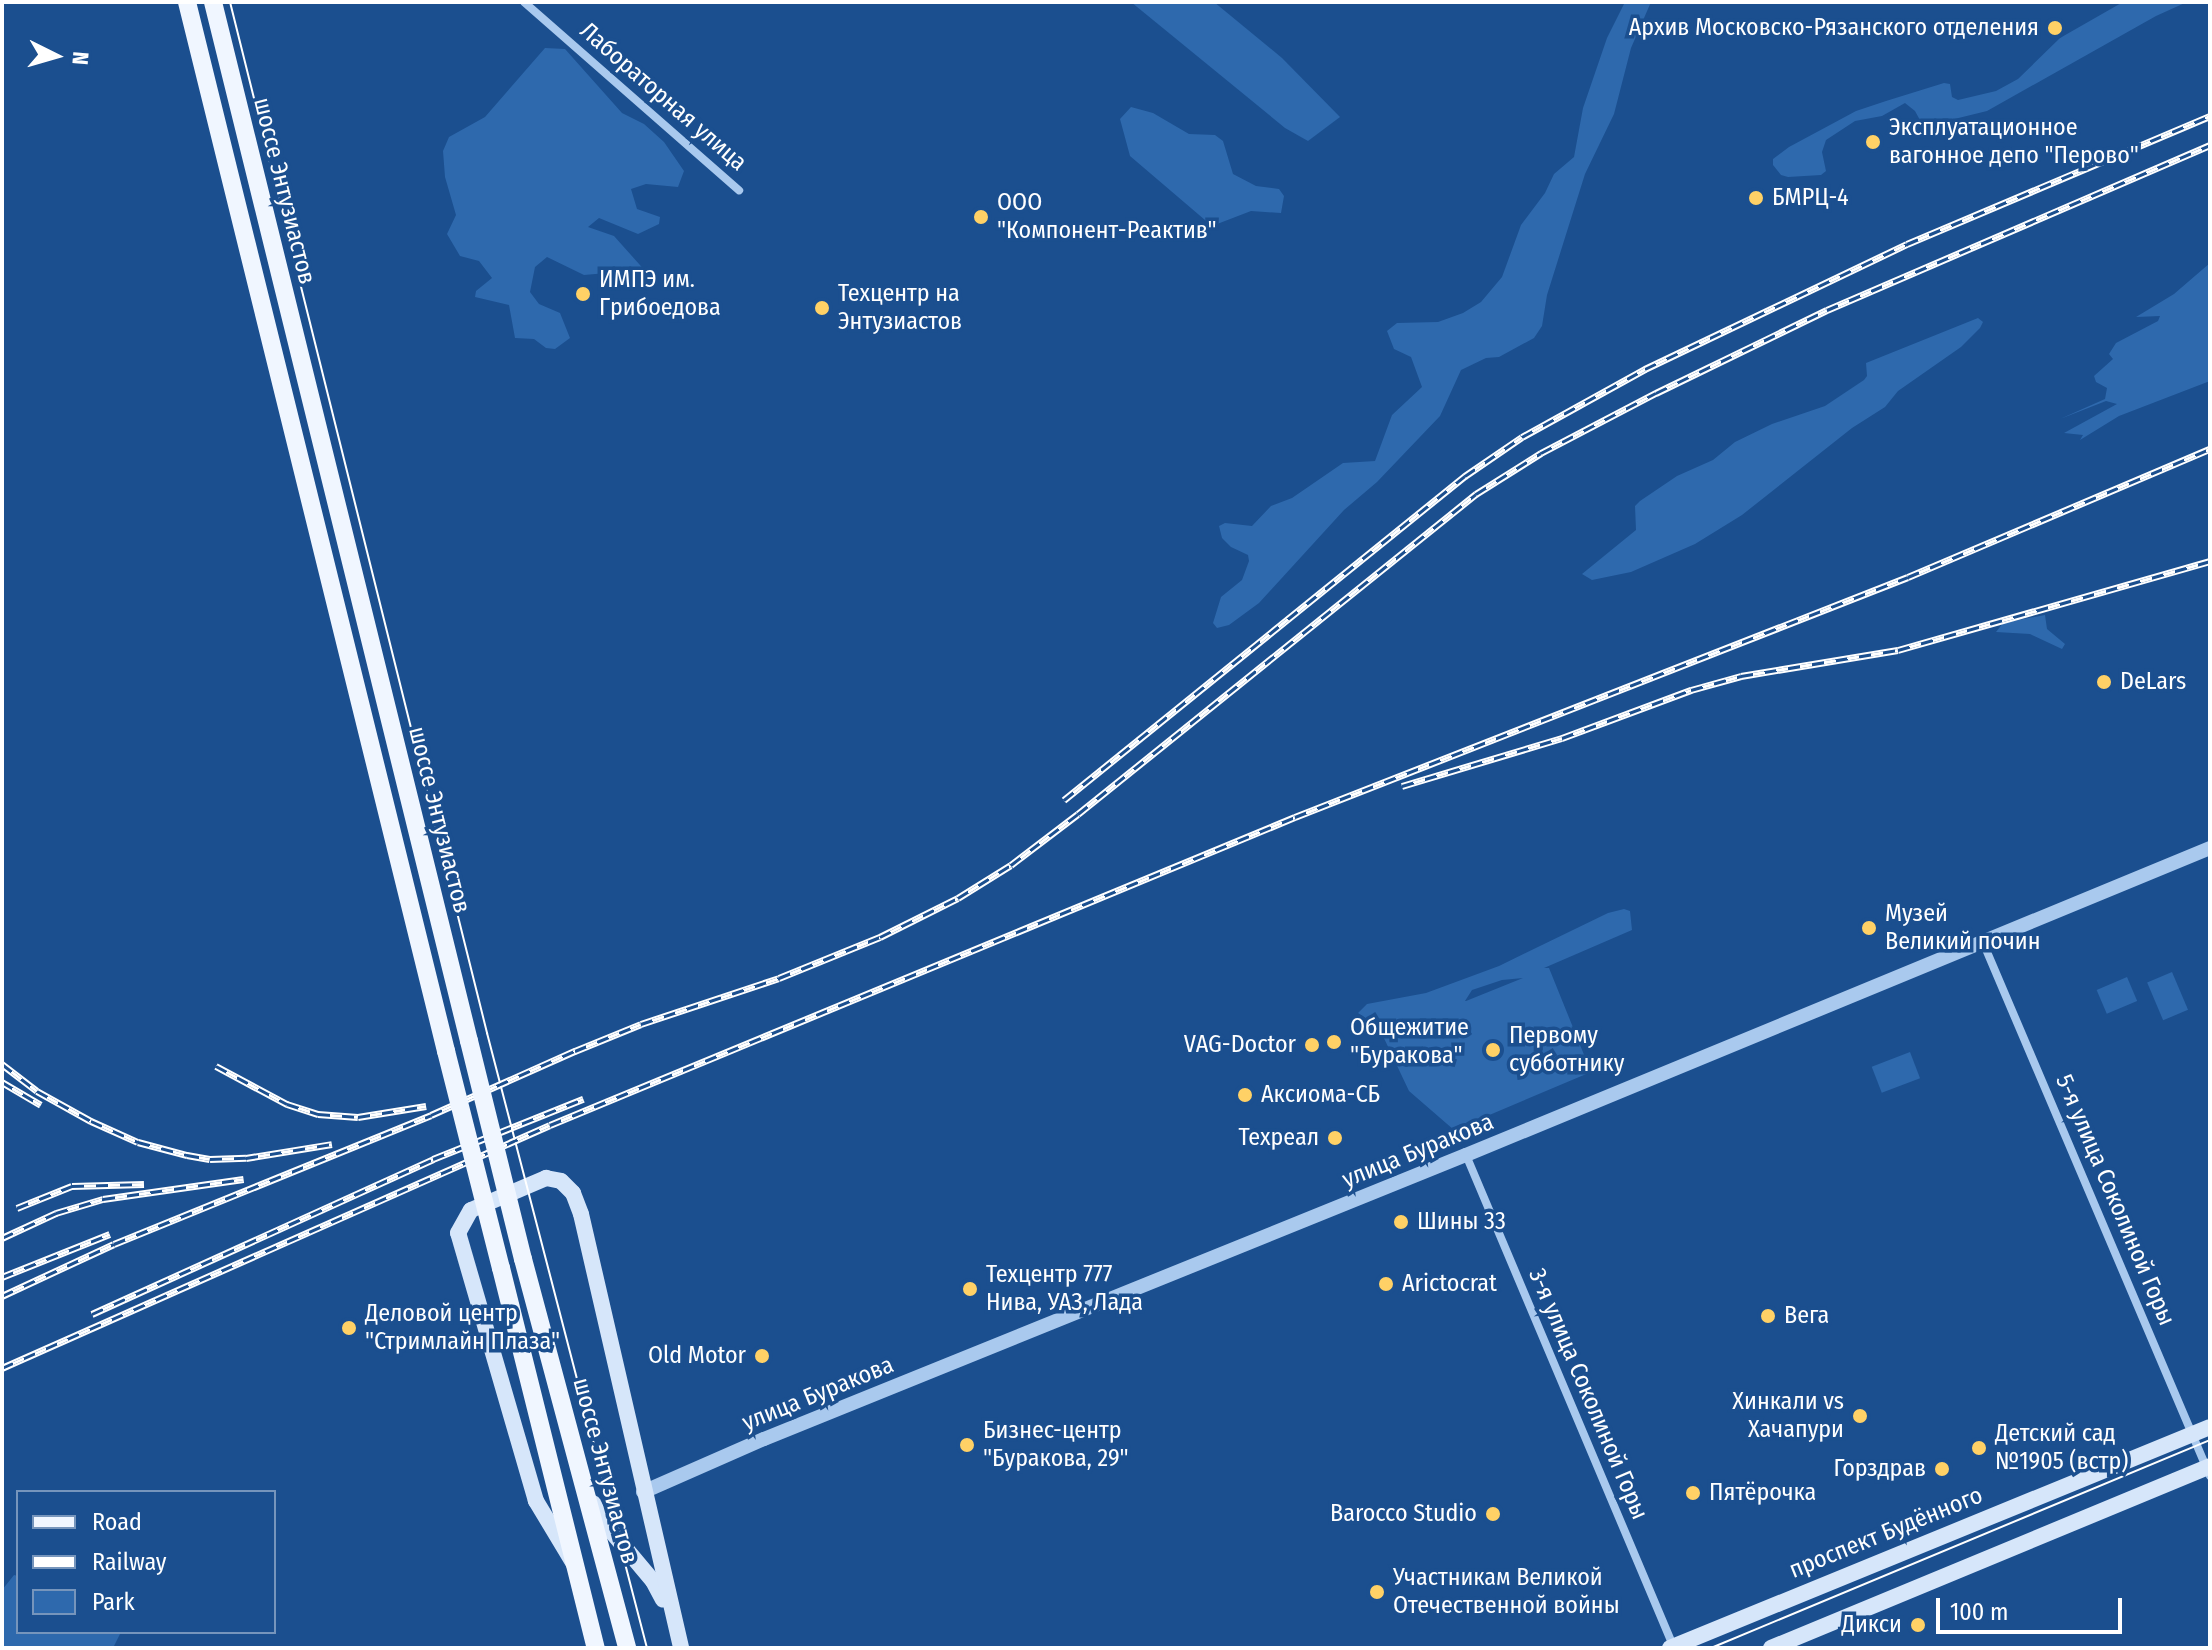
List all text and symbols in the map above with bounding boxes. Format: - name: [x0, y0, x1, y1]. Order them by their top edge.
- place label: Архив Московско-Рязанского отделения: [1629, 14, 2039, 42]
- north arrow: [16, 16, 96, 96]
- street label: Лабораторная улица: [574, 17, 752, 177]
- marker: Архив Московско-Рязанского отделения: [2046, 19, 2064, 37]
- text: N: [66, 50, 94, 66]
- street label: шоссе Энтузиастов: [247, 95, 321, 287]
- place label: Эксплуатационное вагонное депо "Перово": [1889, 114, 2139, 170]
- marker: Эксплуатационное вагонное депо "Перово": [1864, 133, 1882, 151]
- place label: БМРЦ-4: [1772, 184, 1849, 212]
- place label: ООО "Компонент-Реактив": [997, 189, 1217, 245]
- marker: БМРЦ-4: [1747, 189, 1765, 207]
- marker: ООО "Компонент-Реактив": [972, 208, 990, 226]
- place label: ИМПЭ им. Грибоедова: [599, 266, 721, 322]
- place label: Техцентр на Энтузиастов: [838, 280, 962, 336]
- marker: ИМПЭ им. Грибоедова: [574, 285, 592, 303]
- marker: Техцентр на Энтузиастов: [813, 299, 831, 317]
- place label: DeLars: [2120, 668, 2186, 696]
- marker: DeLars: [2095, 673, 2113, 691]
- street label: шоссе Энтузиастов: [402, 724, 476, 916]
- place label: Музей Великий почин: [1885, 900, 2041, 956]
- marker: Музей Великий почин: [1860, 919, 1878, 937]
- place label: Общежитие "Буракова": [1350, 1014, 1469, 1070]
- place label: Первому субботнику: [1509, 1022, 1624, 1078]
- place label: VAG-Doctor: [1184, 1031, 1296, 1059]
- marker: Общежитие "Буракова": [1325, 1033, 1343, 1051]
- marker: VAG-Doctor: [1303, 1036, 1321, 1054]
- marker: Первому субботнику: [1484, 1041, 1502, 1059]
- street label: 5-я улица Соколиной Горы: [2049, 1070, 2181, 1330]
- place label: Аксиома-СБ: [1261, 1081, 1380, 1109]
- marker: Аксиома-СБ: [1236, 1086, 1254, 1104]
- street label: улица Буракова: [1338, 1108, 1498, 1194]
- place label: Техреал: [1239, 1124, 1319, 1152]
- marker: Техреал: [1326, 1129, 1344, 1147]
- place label: Шины 33: [1417, 1208, 1506, 1236]
- marker: Шины 33: [1392, 1213, 1410, 1231]
- place label: Техцентр 777 Нива, УАЗ, Лада: [986, 1261, 1143, 1317]
- street label: 3-я улица Соколиной Горы: [1522, 1264, 1654, 1524]
- place label: Arictocrat: [1402, 1270, 1497, 1298]
- marker: Arictocrat: [1377, 1275, 1395, 1293]
- marker: Техцентр 777 Нива, УАЗ, Лада: [961, 1280, 979, 1298]
- place label: Деловой центр "Стримлайн Плаза": [365, 1300, 560, 1356]
- place label: Вега: [1784, 1302, 1829, 1330]
- marker: Вега: [1759, 1307, 1777, 1325]
- marker: Деловой центр "Стримлайн Плаза": [340, 1319, 358, 1337]
- place label: Old Motor: [648, 1342, 746, 1370]
- marker: Old Motor: [753, 1347, 771, 1365]
- street label: улица Буракова: [738, 1351, 898, 1437]
- street label: шоссе Энтузиастов: [566, 1375, 644, 1567]
- place label: Хинкали vs Хачапури: [1732, 1388, 1844, 1444]
- marker: Хинкали vs Хачапури: [1851, 1407, 1869, 1425]
- place label: Бизнес-центр "Буракова, 29": [983, 1417, 1129, 1473]
- place label: Детский сад №1905 (встр): [1995, 1420, 2128, 1476]
- marker: Бизнес-центр "Буракова, 29": [958, 1436, 976, 1454]
- marker: Детский сад №1905 (встр): [1970, 1439, 1988, 1457]
- place label: Горздрав: [1834, 1455, 1926, 1483]
- marker: Горздрав: [1933, 1460, 1951, 1478]
- place label: Пятёрочка: [1709, 1479, 1816, 1507]
- street label: проспект Будённого: [1785, 1481, 1987, 1585]
- marker: Пятёрочка: [1684, 1484, 1702, 1502]
- legend: [16, 1490, 276, 1634]
- place label: Barocco Studio: [1330, 1500, 1477, 1528]
- marker: Barocco Studio: [1484, 1505, 1502, 1523]
- text: Road: [92, 1508, 142, 1536]
- text: Railway: [92, 1548, 167, 1576]
- place label: Участникам Великой Отечественной войны: [1393, 1564, 1620, 1620]
- scale bar: [1940, 1582, 2126, 1632]
- marker: Участникам Великой Отечественной войны: [1368, 1583, 1386, 1601]
- text: Park: [92, 1588, 135, 1616]
- text: 100 m: [1950, 1598, 2008, 1626]
- place label: Дикси: [1842, 1611, 1902, 1639]
- marker: Дикси: [1909, 1616, 1927, 1634]

